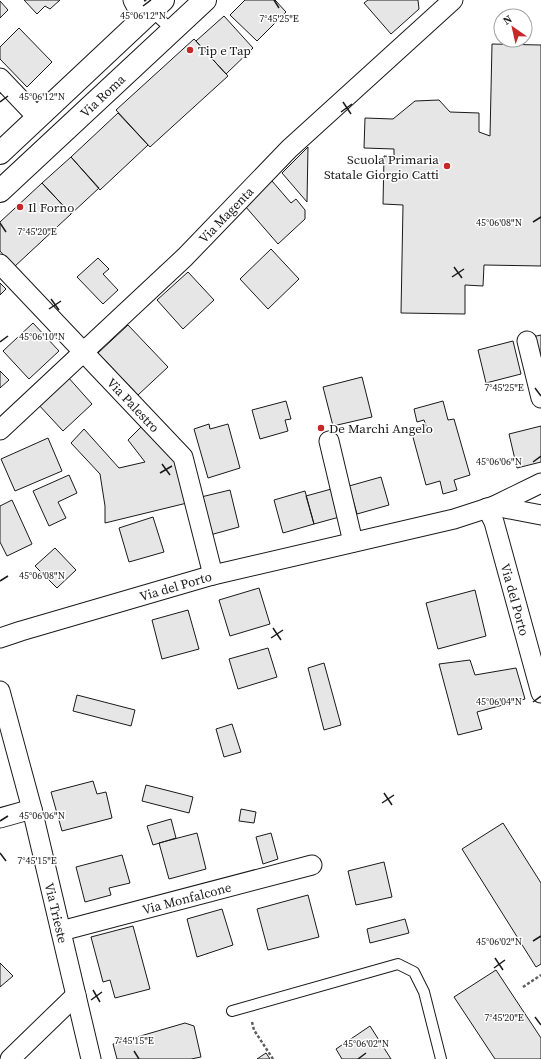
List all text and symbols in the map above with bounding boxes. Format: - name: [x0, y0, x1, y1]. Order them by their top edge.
- north arrow: [493, 8, 533, 48]
- text: 45°06'12"N: [120, 9, 166, 22]
- text: 7°45'25"E: [259, 12, 299, 25]
- text: N: [500, 12, 515, 29]
- place label: Tip e Tap: [198, 42, 251, 59]
- marker: Tip e Tap: [185, 45, 195, 55]
- street label: Via Roma: [76, 70, 129, 121]
- text: 45°06'12"N: [19, 90, 65, 103]
- place label: Scuola Primaria Statale Giorgio Catti: [324, 151, 439, 183]
- marker: Scuola Primaria Statale Giorgio Catti: [442, 161, 452, 171]
- street label: Via Magenta: [195, 183, 257, 246]
- place label: Il Forno: [28, 199, 74, 216]
- marker: Il Forno: [15, 202, 25, 212]
- text: 45°06'08"N: [476, 216, 522, 229]
- text: 7°45'20"E: [17, 225, 57, 238]
- text: 45°06'10"N: [19, 330, 65, 343]
- street label: Via Palestro: [104, 374, 163, 436]
- text: 7°45'25"E: [484, 381, 524, 394]
- place label: De Marchi Angelo: [329, 420, 433, 437]
- marker: De Marchi Angelo: [316, 423, 326, 433]
- text: 45°06'06"N: [476, 455, 522, 468]
- street label: Via del Porto: [497, 561, 533, 638]
- street label: Via del Porto: [137, 567, 214, 605]
- text: 45°06'08"N: [19, 569, 65, 582]
- text: 45°06'04"N: [476, 695, 522, 708]
- text: 45°06'06"N: [19, 809, 65, 822]
- text: 7°45'15"E: [17, 854, 57, 867]
- street label: Via Monfalcone: [140, 878, 234, 918]
- street label: Via Trieste: [41, 881, 72, 945]
- text: 45°06'02"N: [476, 935, 522, 948]
- text: 7°45'20"E: [484, 1011, 524, 1024]
- text: 7°45'15"E: [114, 1034, 154, 1047]
- text: 45°06'02"N: [343, 1037, 389, 1050]

